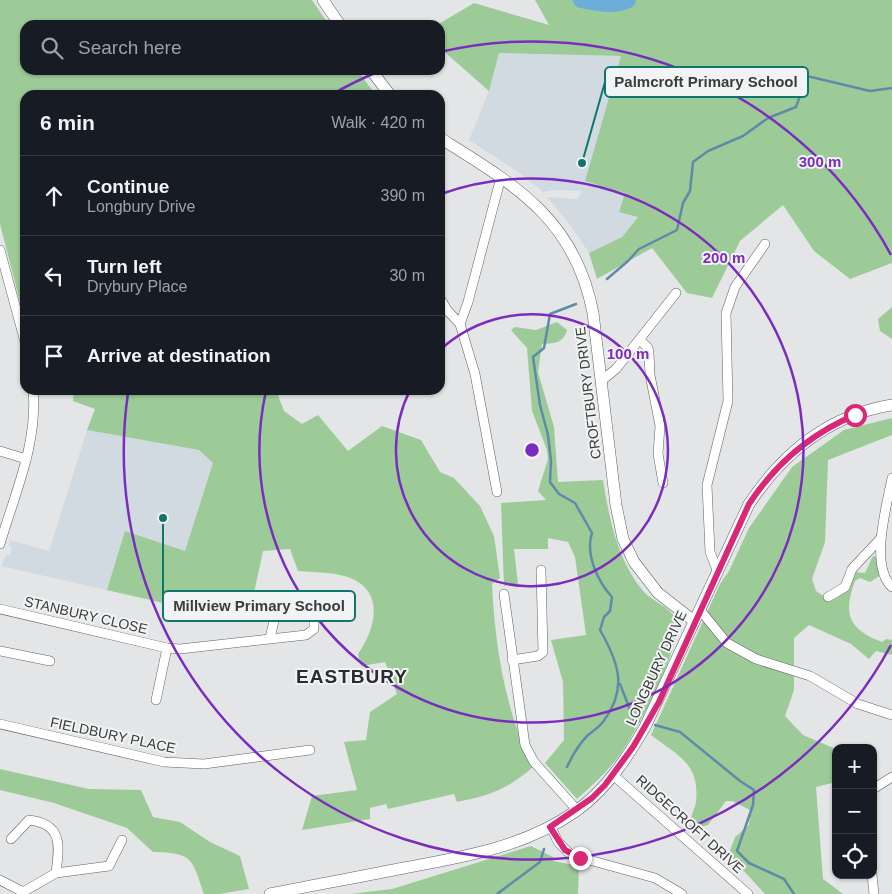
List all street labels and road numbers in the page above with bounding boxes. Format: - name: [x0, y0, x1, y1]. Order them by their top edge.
- street label: CROFTBURY DRIVE: [572, 326, 604, 460]
- street label: STANBURY CLOSE: [23, 593, 149, 637]
- street label: LONGBURY DRIVE: [622, 608, 690, 728]
- street label: FIELDBURY PLACE: [49, 714, 177, 756]
- street label: RIDGECROFT DRIVE: [633, 772, 747, 876]

